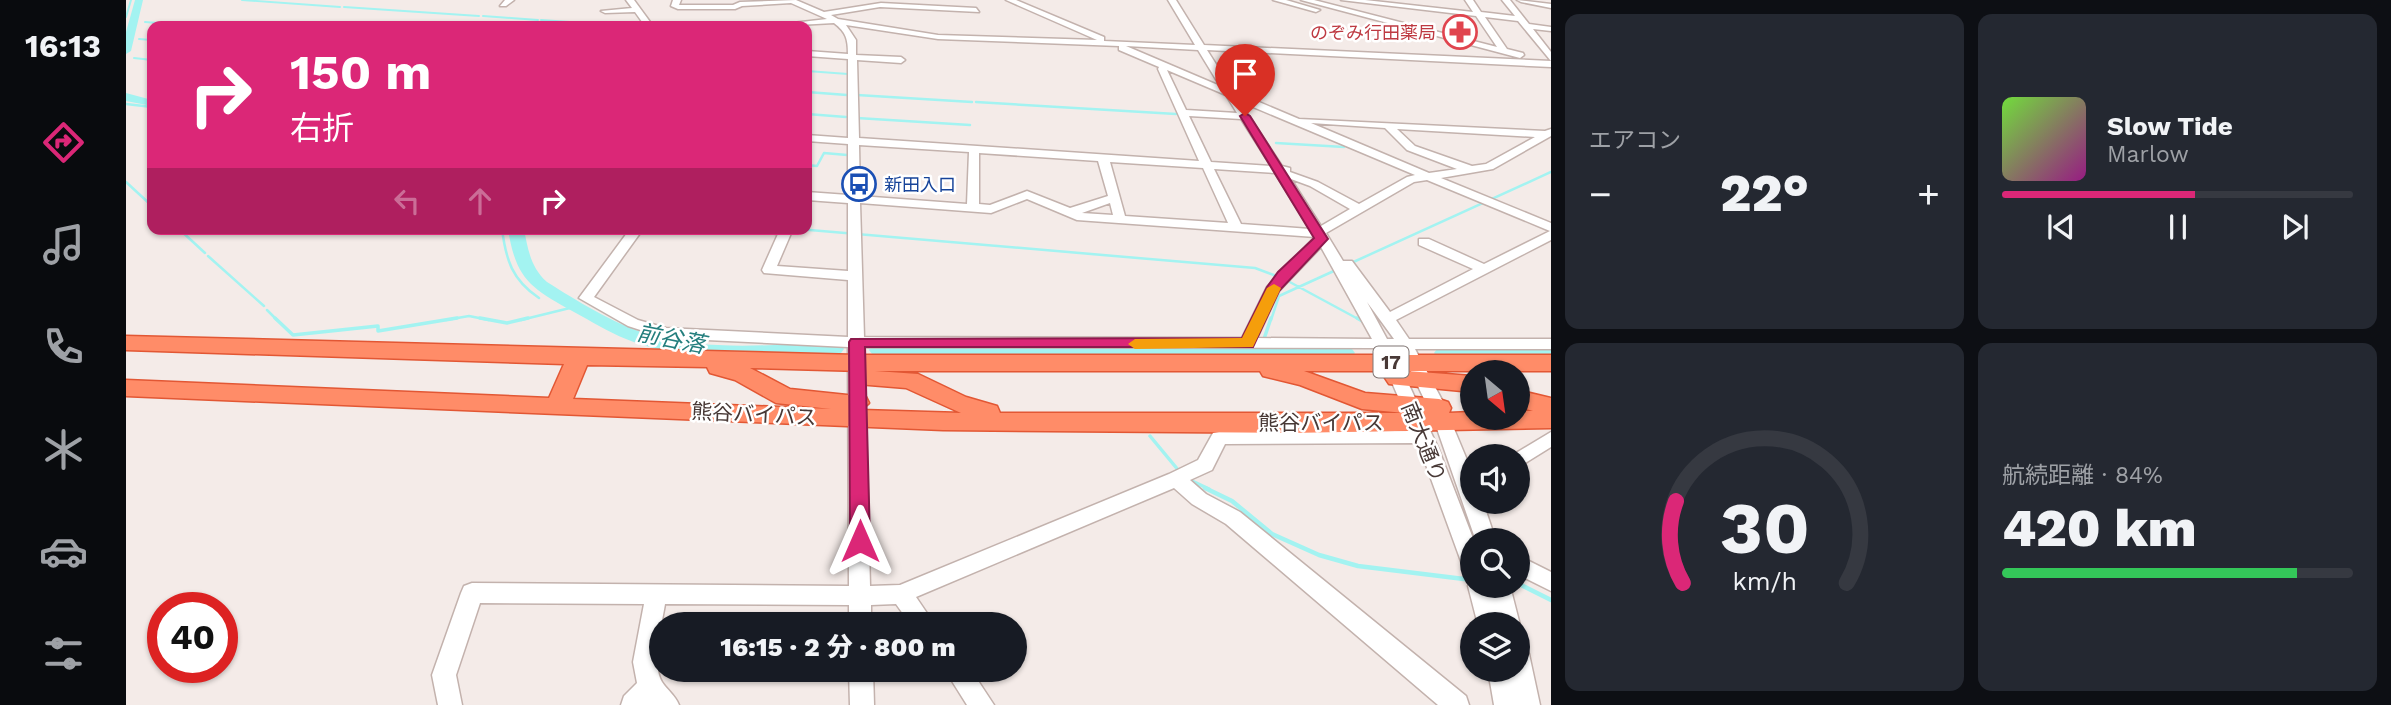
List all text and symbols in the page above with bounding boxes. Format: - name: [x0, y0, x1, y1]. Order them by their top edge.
- pharmacy icon: のぞみ行田薬局: [1441, 13, 1479, 51]
- place label: のぞみ行田薬局: [1310, 22, 1436, 43]
- text: 16:13: [25, 27, 101, 65]
- text: 150 m: [290, 43, 431, 101]
- pin: [1215, 44, 1275, 116]
- icon: right: [175, 49, 266, 140]
- icon: arrive: [1226, 55, 1264, 93]
- text: 右折: [290, 109, 354, 147]
- text: Slow Tide: [2107, 111, 2233, 141]
- icon: directions: [39, 118, 88, 167]
- text: エアコン: [1589, 127, 1681, 154]
- text: Marlow: [2107, 141, 2189, 168]
- text: 22°: [1720, 163, 1809, 224]
- bus stop icon: 新田入口: [840, 165, 878, 203]
- text: −: [1589, 172, 1612, 216]
- text: +: [1917, 172, 1940, 216]
- place label: 新田入口: [884, 174, 956, 195]
- icon: left: [388, 182, 426, 220]
- icon: ahead: [461, 182, 499, 220]
- icon: right: [534, 182, 572, 220]
- icon: previous: [2042, 208, 2080, 246]
- icon: pause: [2159, 208, 2197, 246]
- icon: next: [2276, 208, 2314, 246]
- icon: music: [39, 220, 88, 269]
- water label: 前谷落: [635, 319, 711, 360]
- icon: phone: [39, 322, 88, 371]
- road number: 17: [1374, 346, 1408, 378]
- north arrow: [1460, 360, 1530, 430]
- map controls: [1460, 360, 1530, 682]
- street label: 熊谷バイパス: [691, 398, 817, 430]
- street label: 南大通り: [1397, 398, 1451, 486]
- street label: 熊谷バイパス: [1258, 410, 1384, 435]
- icon: climate: [39, 425, 88, 474]
- button: sound: [1460, 444, 1530, 514]
- text: 航続距離 · 84%: [2002, 462, 2163, 489]
- text: 30: [1719, 485, 1810, 571]
- text: 420 km: [2002, 498, 2196, 559]
- position arrow: [823, 504, 897, 578]
- icon: car: [39, 527, 88, 576]
- button: search: [1460, 528, 1530, 598]
- text: km/h: [1732, 567, 1797, 596]
- speed limit sign: 40: [147, 592, 238, 683]
- button: layers: [1460, 612, 1530, 682]
- icon: filters: [39, 629, 88, 678]
- text: 16:15 · 2 分 · 800 m: [720, 632, 956, 662]

